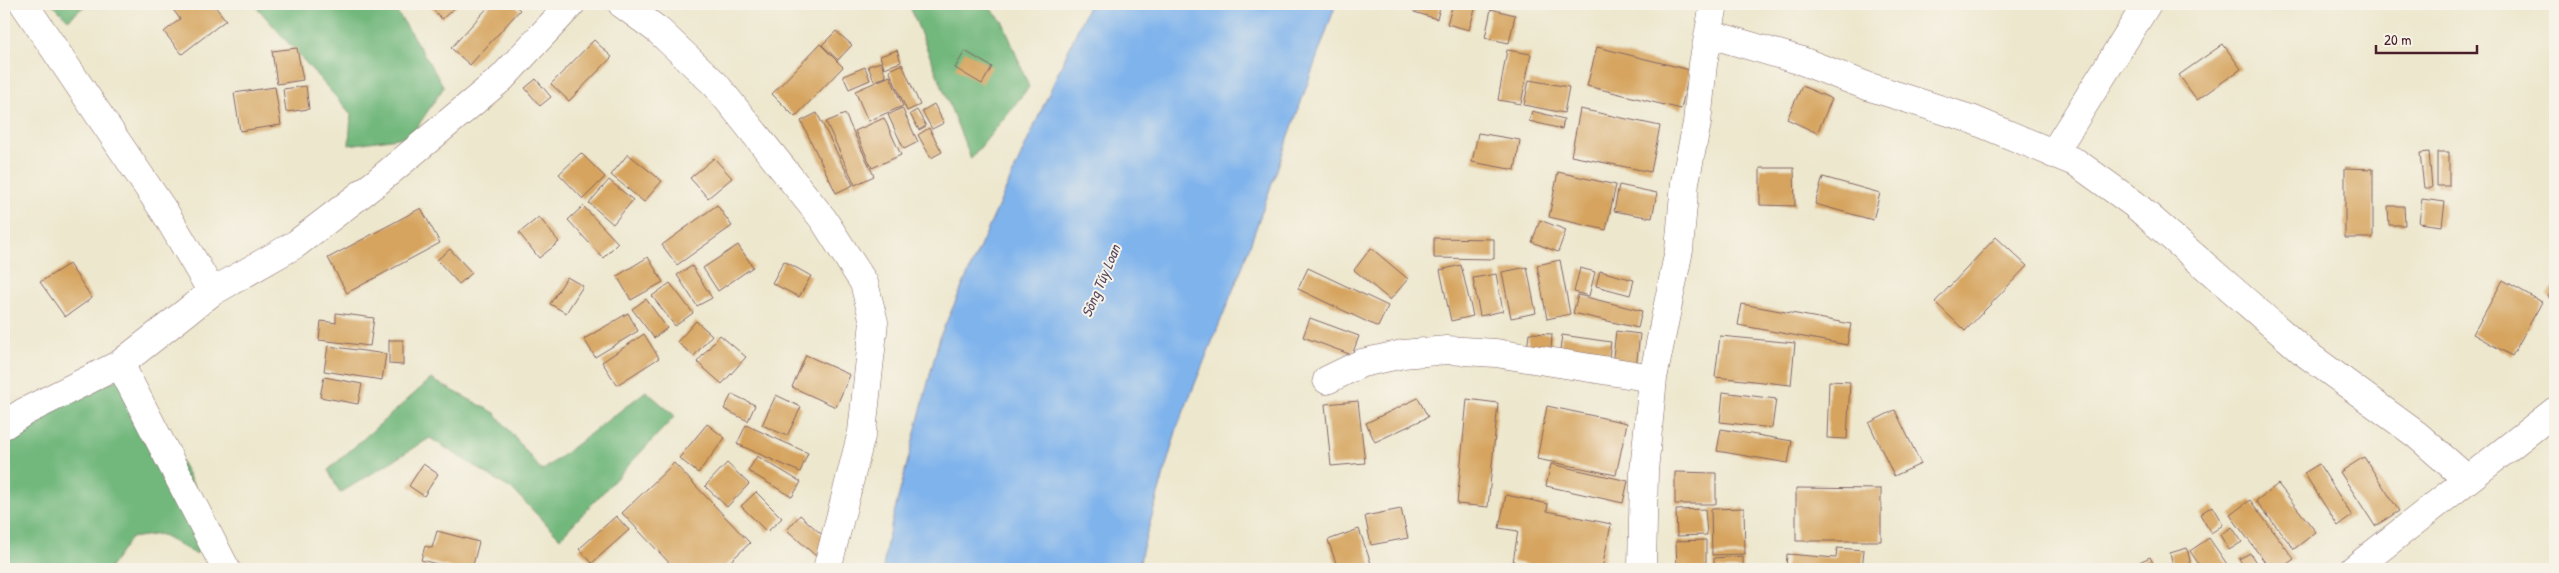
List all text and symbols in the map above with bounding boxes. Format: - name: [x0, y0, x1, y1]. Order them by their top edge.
- scale bar: [2376, 22, 2478, 54]
- text: 20 m: [2384, 29, 2411, 50]
- water label: Sông Túy Loan: [1076, 240, 1126, 320]

